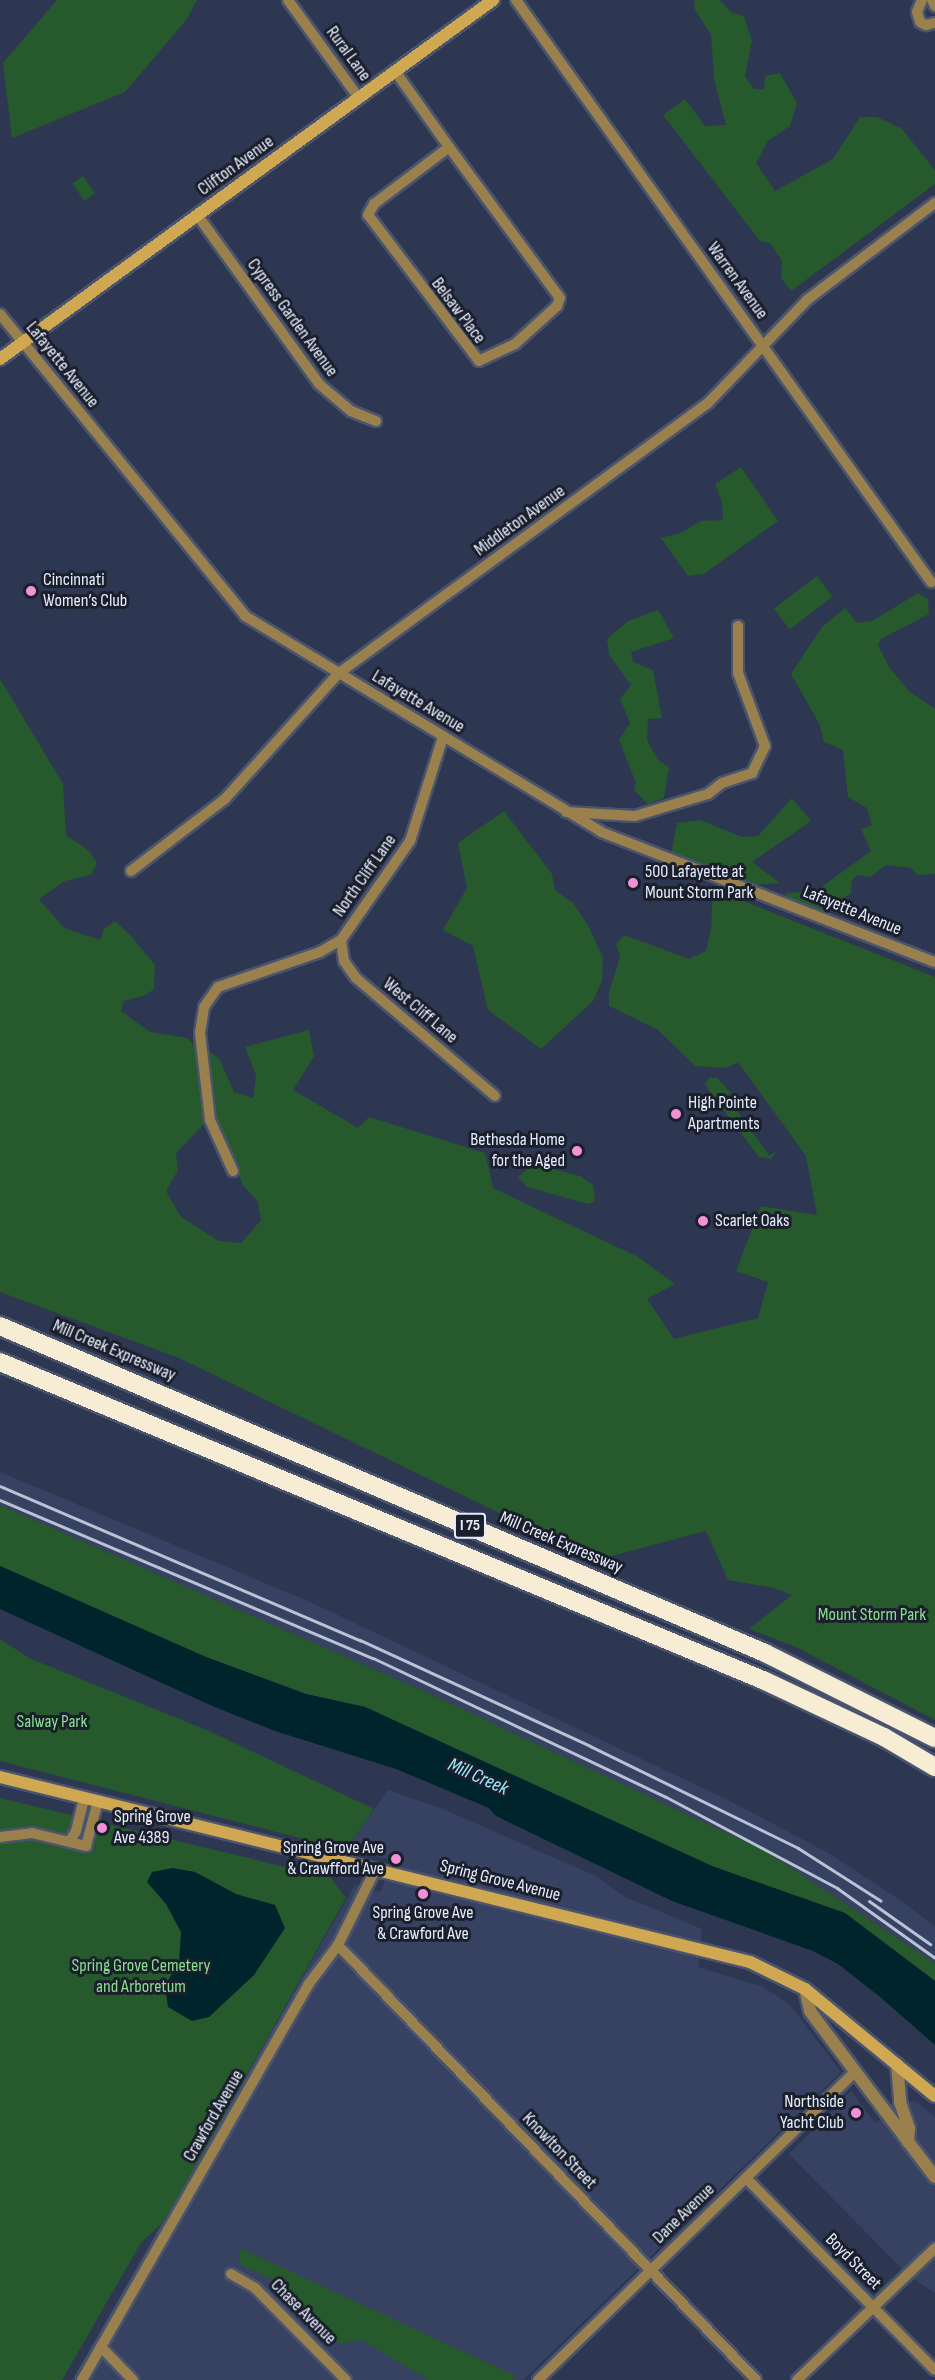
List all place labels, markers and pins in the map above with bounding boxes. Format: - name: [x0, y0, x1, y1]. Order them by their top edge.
- place label: Cincinnati Women’s Club: [43, 570, 127, 612]
- marker: Cincinnati Women’s Club: [24, 584, 38, 598]
- place label: 500 Lafayette at Mount Storm Park: [645, 862, 753, 904]
- marker: 500 Lafayette at Mount Storm Park: [626, 876, 640, 890]
- place label: High Pointe Apartments: [688, 1093, 760, 1136]
- marker: High Pointe Apartments: [669, 1107, 683, 1121]
- place label: Bethesda Home for the Aged: [470, 1130, 565, 1172]
- marker: Bethesda Home for the Aged: [570, 1144, 584, 1158]
- place label: Scarlet Oaks: [715, 1210, 789, 1232]
- marker: Scarlet Oaks: [696, 1214, 710, 1228]
- place label: Spring Grove Ave 4389: [114, 1807, 191, 1850]
- marker: Spring Grove Ave 4389: [95, 1821, 109, 1835]
- place label: Spring Grove Ave & Crawfford Ave: [283, 1838, 384, 1880]
- marker: Spring Grove Ave & Crawfford Ave: [389, 1852, 403, 1866]
- marker: Spring Grove Ave & Crawford Ave: [416, 1887, 430, 1901]
- place label: Spring Grove Ave & Crawford Ave: [372, 1903, 474, 1946]
- place label: Northside Yacht Club: [780, 2092, 844, 2134]
- marker: Northside Yacht Club: [849, 2106, 863, 2120]

